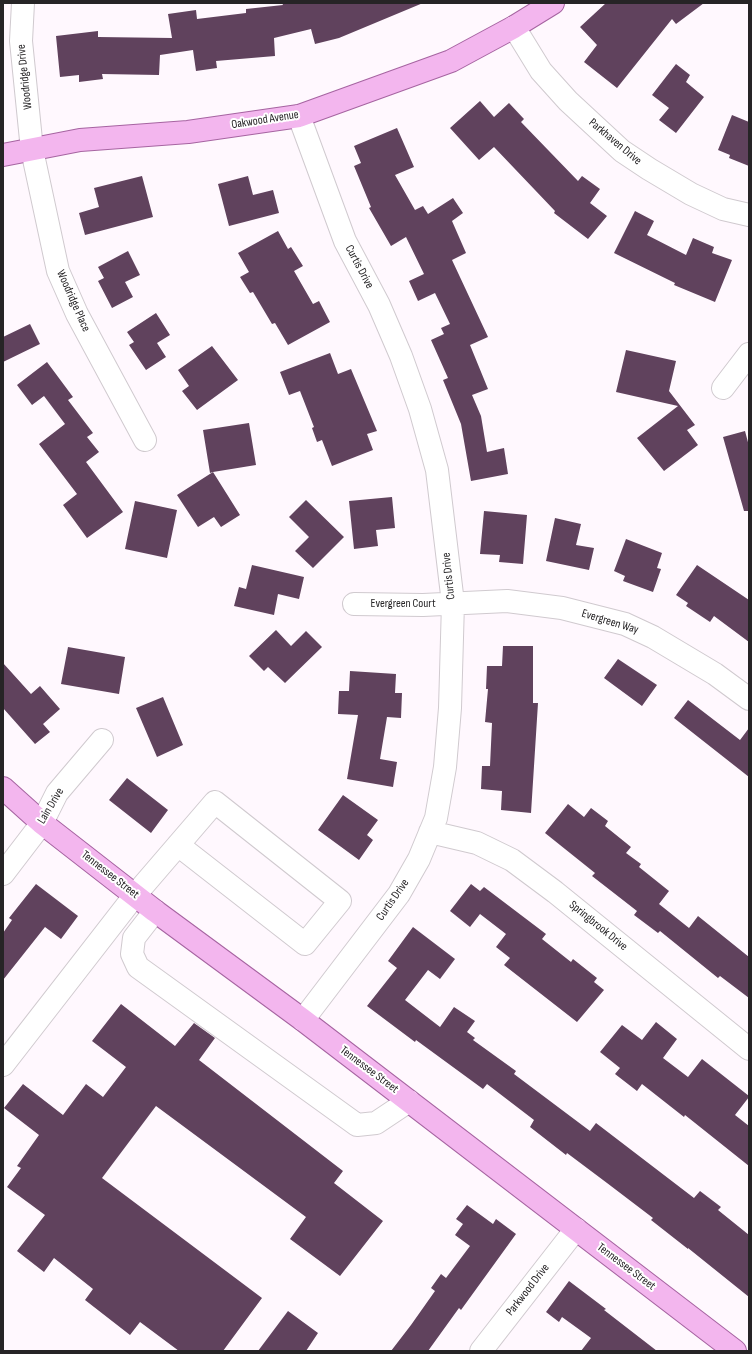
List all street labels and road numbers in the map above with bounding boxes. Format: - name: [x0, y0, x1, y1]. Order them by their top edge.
- street label: Woodridge Drive: [14, 44, 36, 110]
- street label: Oakwood Avenue: [230, 108, 300, 132]
- street label: Parkhaven Drive: [586, 116, 644, 168]
- street label: Curtis Drive: [342, 243, 376, 291]
- street label: Woodridge Place: [53, 268, 93, 334]
- street label: Curtis Drive: [439, 552, 459, 600]
- street label: Evergreen Court: [370, 597, 436, 611]
- street label: Evergreen Way: [580, 607, 640, 637]
- street label: Lain Drive: [35, 785, 67, 827]
- street label: Tennessee Street: [78, 848, 142, 902]
- street label: Curtis Drive: [373, 876, 413, 924]
- street label: Springbrook Drive: [566, 898, 630, 954]
- street label: Tennessee Street: [337, 1043, 401, 1097]
- street label: Tennessee Street: [594, 1240, 658, 1294]
- street label: Parkwood Drive: [503, 1261, 553, 1319]

